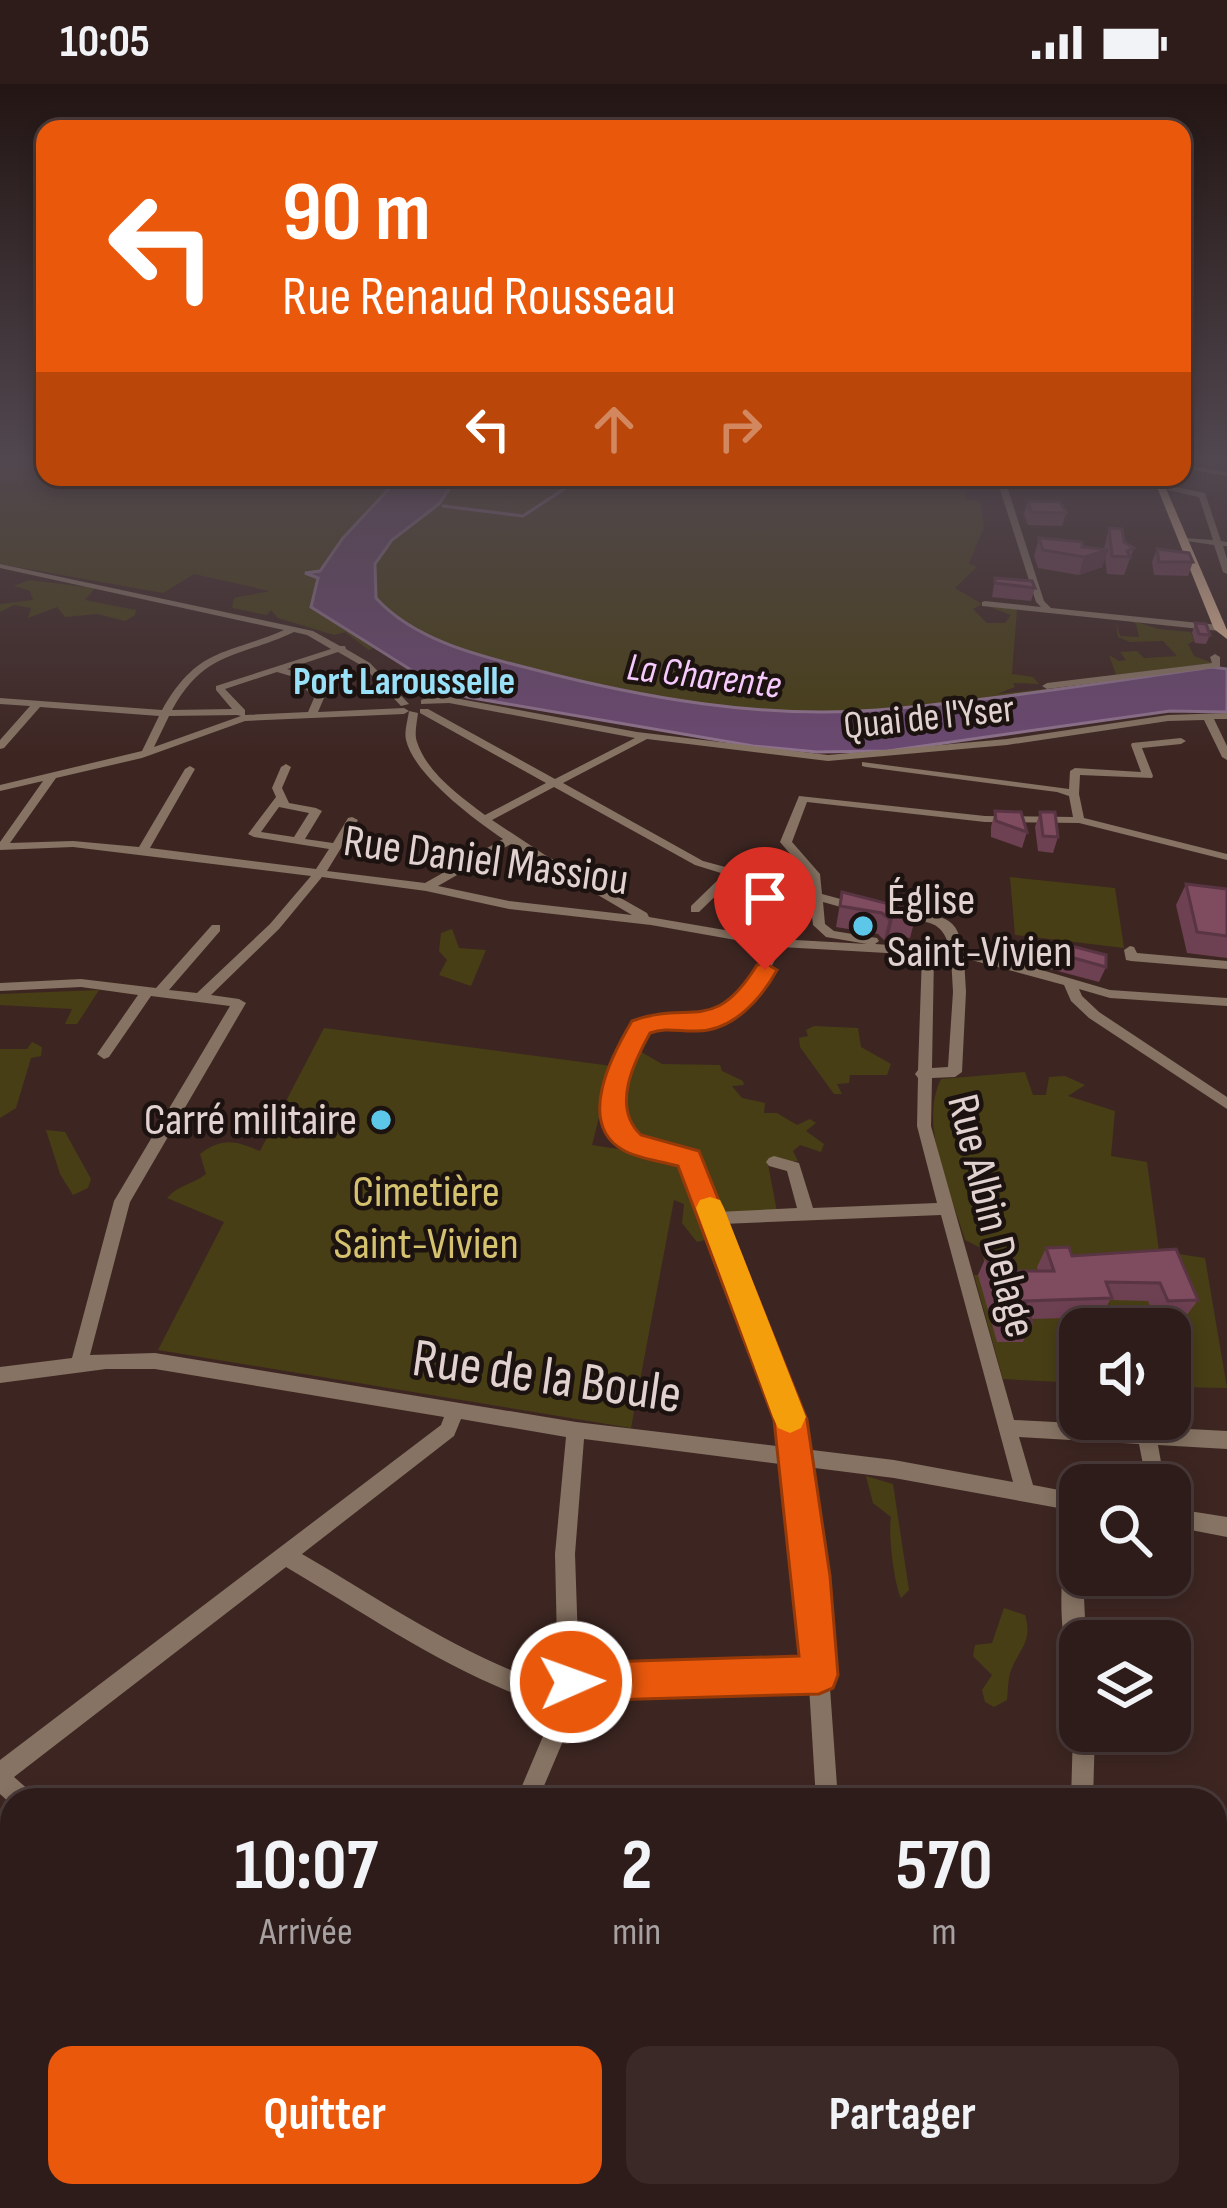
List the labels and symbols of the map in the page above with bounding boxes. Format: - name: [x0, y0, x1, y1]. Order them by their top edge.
- water label: La Charente: [624, 644, 784, 710]
- district label: Port Larousselle: [293, 659, 515, 706]
- street label: Quai de l'Yser: [841, 686, 1017, 750]
- street label: Rue Daniel Massiou: [340, 814, 632, 908]
- pin: [714, 847, 816, 970]
- place label: Église Saint-Vivien: [887, 873, 1072, 980]
- marker: Église Saint-Vivien: [850, 913, 876, 939]
- street label: Rue Albin Delage: [934, 1089, 1048, 1343]
- place label: Carré militaire: [144, 1093, 357, 1148]
- marker: Carré militaire: [368, 1107, 394, 1133]
- park label: Cimetière Saint-Vivien: [333, 1165, 519, 1272]
- street label: Rue de la Boule: [408, 1326, 686, 1428]
- position arrow: [508, 1619, 634, 1745]

